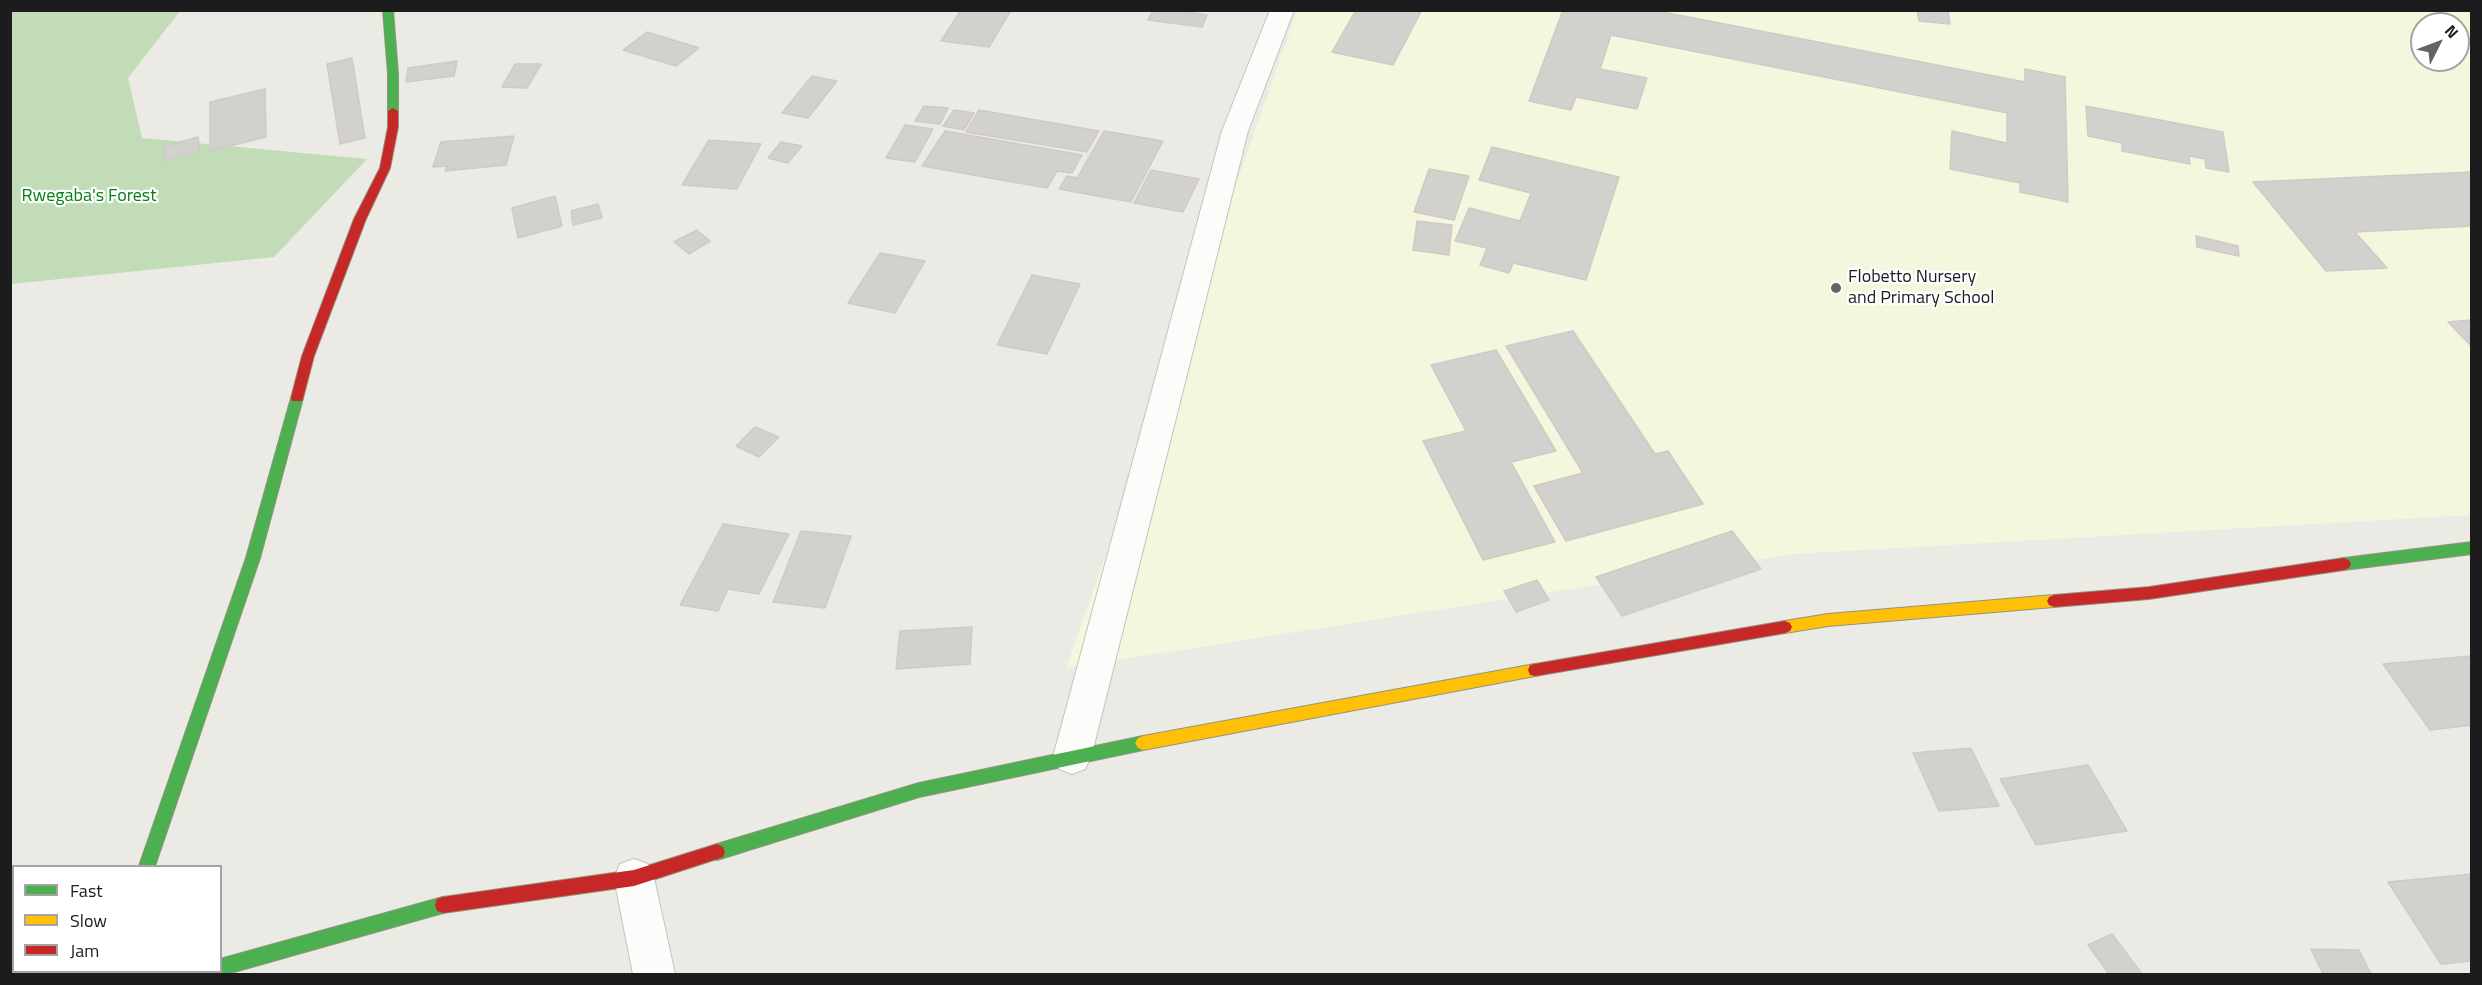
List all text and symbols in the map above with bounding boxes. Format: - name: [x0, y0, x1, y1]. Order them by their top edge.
- north arrow: [2410, 12, 2470, 72]
- text: N: [2439, 19, 2465, 43]
- park label: Rwegaba's Forest: [22, 186, 156, 208]
- place label: Flobetto Nursery and Primary School: [1848, 267, 1994, 310]
- marker: Flobetto Nursery and Primary School: [1829, 281, 1843, 295]
- legend: [12, 865, 222, 973]
- text: Fast: [70, 877, 103, 904]
- text: Slow: [70, 907, 107, 934]
- text: Jam: [70, 937, 99, 964]

